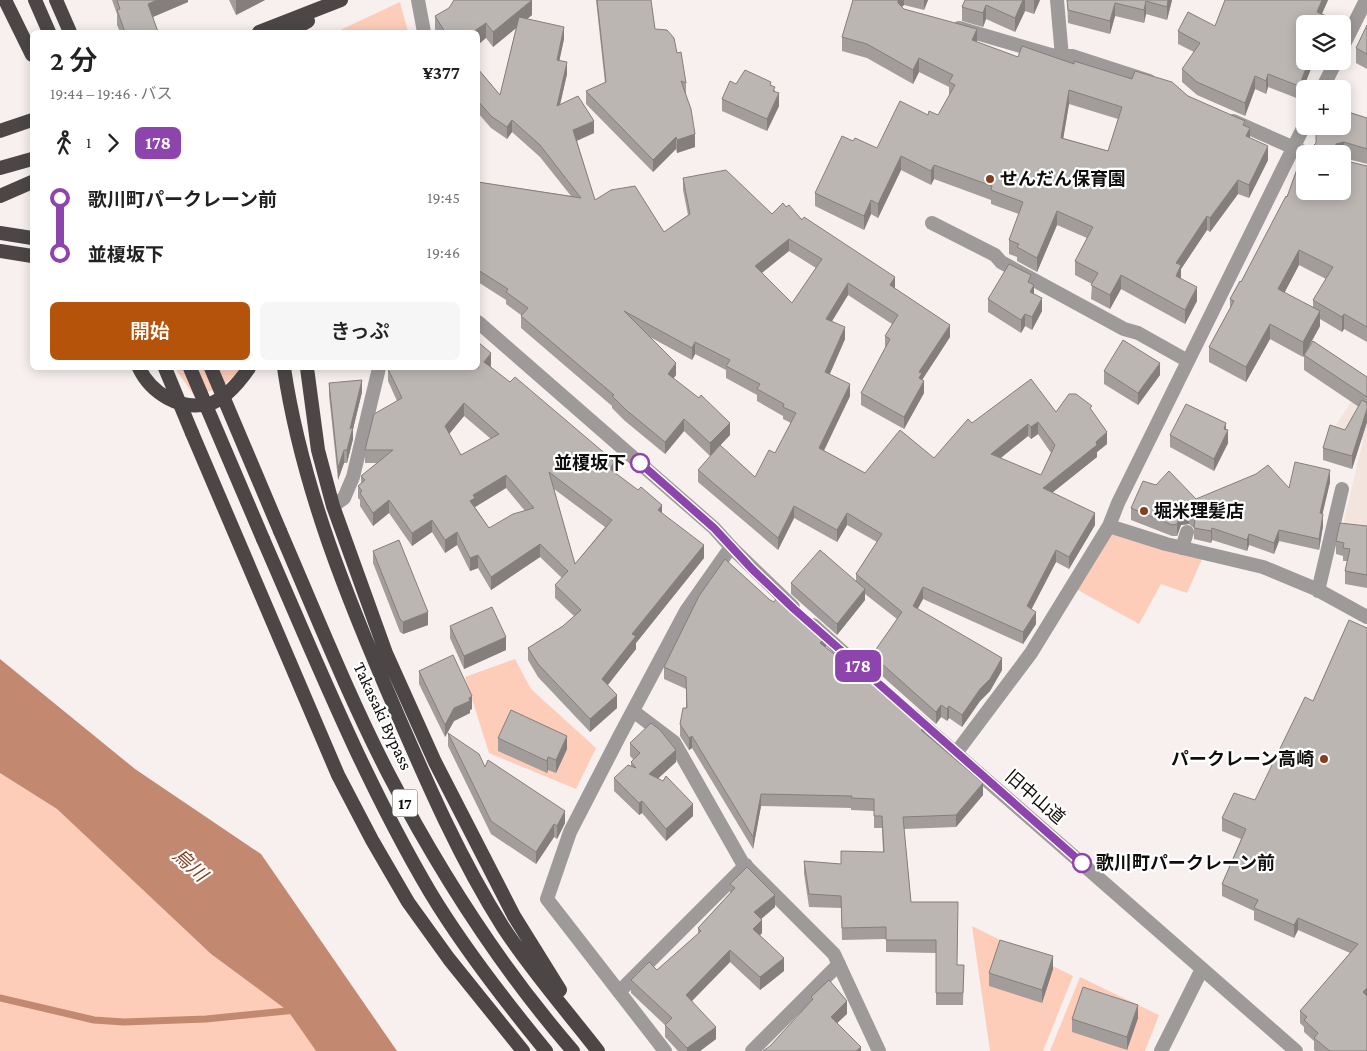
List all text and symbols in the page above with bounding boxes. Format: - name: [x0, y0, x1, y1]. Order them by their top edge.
- map controls: [1296, 15, 1351, 200]
- button: layers: [1296, 15, 1351, 70]
- text: 2 分: [50, 45, 97, 76]
- text: ¥377: [422, 62, 460, 83]
- button: +: [1296, 80, 1351, 135]
- text: 19:44 – 19:46 · バス: [50, 85, 173, 102]
- icon: walk: [50, 129, 78, 157]
- icon: forward: [99, 129, 127, 157]
- text: 178: [145, 133, 171, 153]
- text: 1: [86, 134, 91, 151]
- button: −: [1296, 145, 1351, 200]
- place label: せんだん保育園: [1000, 169, 1126, 189]
- marker: せんだん保育園: [984, 173, 996, 185]
- text: 歌川町パークレーン前: [88, 189, 277, 210]
- text: 19:45: [427, 189, 460, 206]
- text: 並榎坂下: [88, 244, 164, 265]
- text: 19:46: [427, 244, 460, 261]
- button: 開始: [50, 302, 250, 360]
- button: きっぷ: [260, 302, 460, 360]
- place label: 並榎坂下: [554, 453, 626, 473]
- marker: 並榎坂下: [630, 453, 650, 473]
- place label: 堀米理髪店: [1154, 501, 1244, 521]
- marker: 堀米理髪店: [1138, 505, 1150, 517]
- line badge: 178: [829, 650, 887, 682]
- text: 178: [845, 656, 871, 676]
- street label: Takasaki Bypass: [349, 659, 417, 773]
- place label: パークレーン高崎: [1171, 749, 1314, 769]
- marker: パークレーン高崎: [1318, 753, 1330, 765]
- street label: 旧中山道: [1001, 766, 1069, 828]
- road number: 17: [392, 790, 418, 816]
- water label: 烏川: [169, 844, 213, 887]
- marker: 歌川町パークレーン前: [1072, 853, 1092, 873]
- place label: 歌川町パークレーン前: [1096, 853, 1275, 873]

